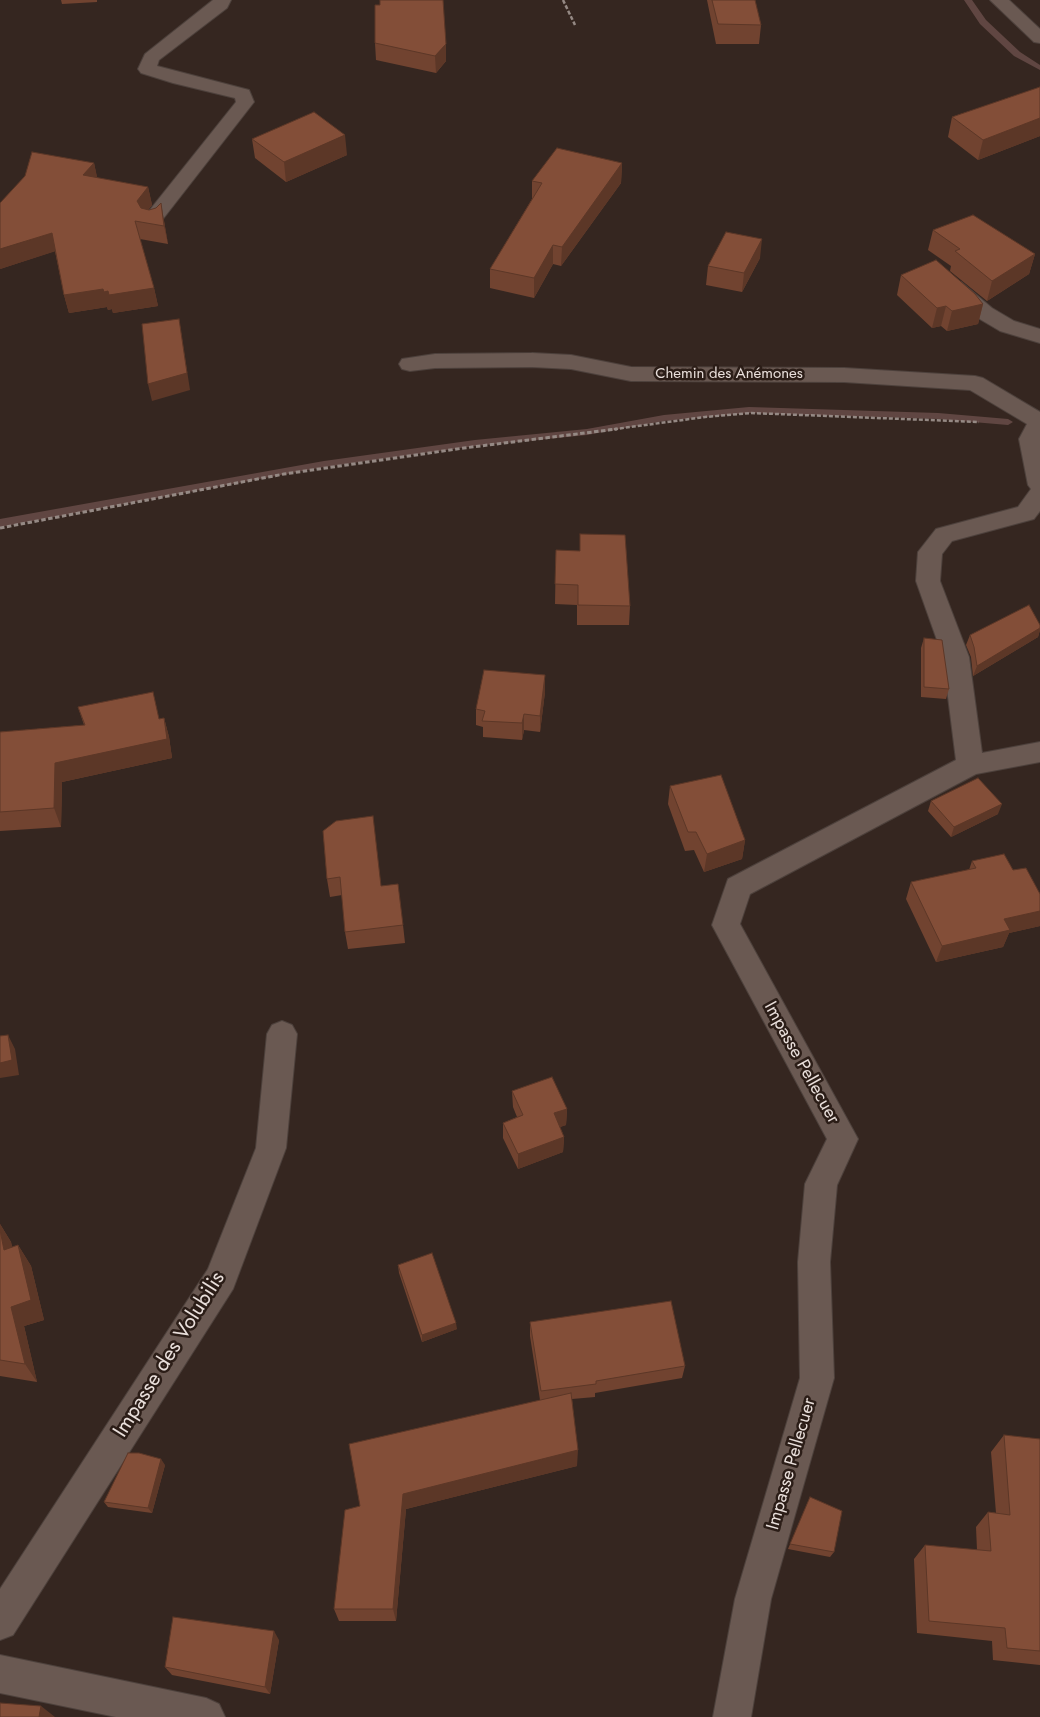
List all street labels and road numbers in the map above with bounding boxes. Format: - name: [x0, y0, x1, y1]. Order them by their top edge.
- street label: Chemin des Anémones: [655, 365, 803, 383]
- street label: Impasse Pellecuer: [759, 998, 843, 1128]
- street label: Impasse des Volubilis: [109, 1267, 231, 1443]
- street label: Impasse Pellecuer: [763, 1396, 821, 1532]

